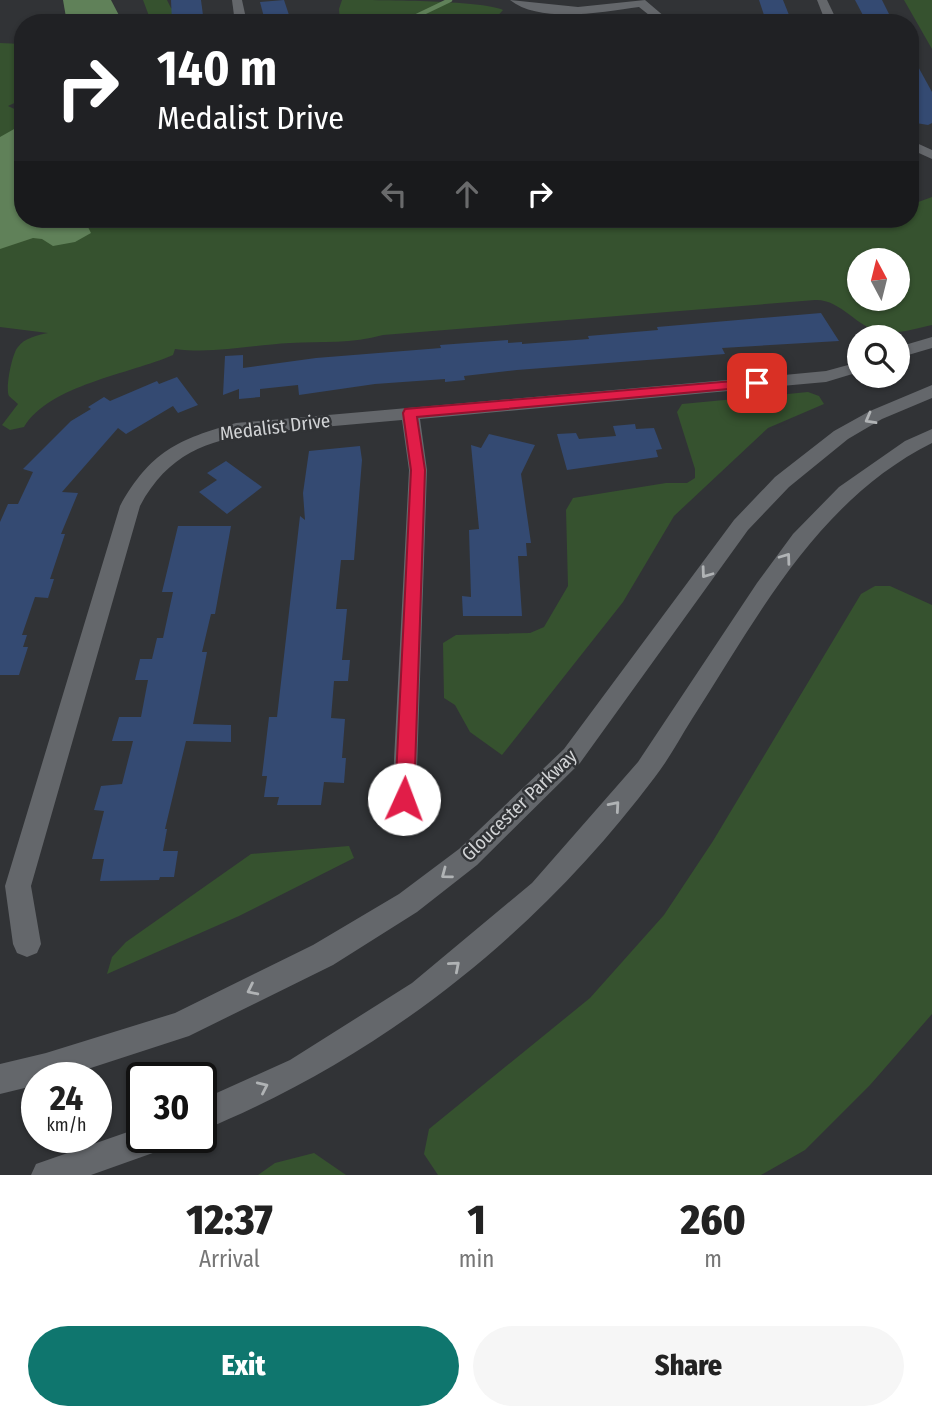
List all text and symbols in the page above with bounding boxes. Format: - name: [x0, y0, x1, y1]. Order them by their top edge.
- text: 140 m: [157, 39, 277, 98]
- icon: right: [42, 42, 133, 133]
- text: Medalist Drive: [157, 99, 344, 137]
- icon: left: [375, 175, 413, 213]
- icon: ahead: [448, 175, 486, 213]
- icon: right: [521, 175, 559, 213]
- north arrow: [847, 248, 910, 312]
- map controls: [847, 248, 910, 388]
- button: search: [847, 325, 910, 388]
- pin: [727, 353, 787, 413]
- icon: arrive: [738, 364, 776, 402]
- street label: Medalist Drive: [218, 409, 332, 445]
- one-way arrow: [865, 411, 877, 424]
- one-way arrow: [778, 554, 790, 566]
- one-way arrow: [702, 565, 714, 578]
- street label: Gloucester Parkway: [457, 744, 582, 866]
- position arrow: [367, 762, 441, 836]
- one-way arrow: [607, 801, 619, 814]
- one-way arrow: [442, 865, 454, 878]
- one-way arrow: [446, 962, 459, 974]
- one-way arrow: [247, 982, 259, 996]
- speed limit sign: 30: [126, 1062, 217, 1153]
- text: 24: [50, 1077, 83, 1119]
- one-way arrow: [256, 1082, 268, 1096]
- text: km/h: [46, 1114, 87, 1136]
- text: 12:37: [186, 1195, 273, 1245]
- text: 1: [467, 1195, 486, 1245]
- text: 260: [681, 1195, 746, 1245]
- text: Arrival: [199, 1245, 260, 1273]
- text: min: [459, 1245, 494, 1273]
- text: m: [704, 1245, 722, 1273]
- button: Exit: [28, 1326, 459, 1406]
- button: Share: [473, 1326, 904, 1406]

